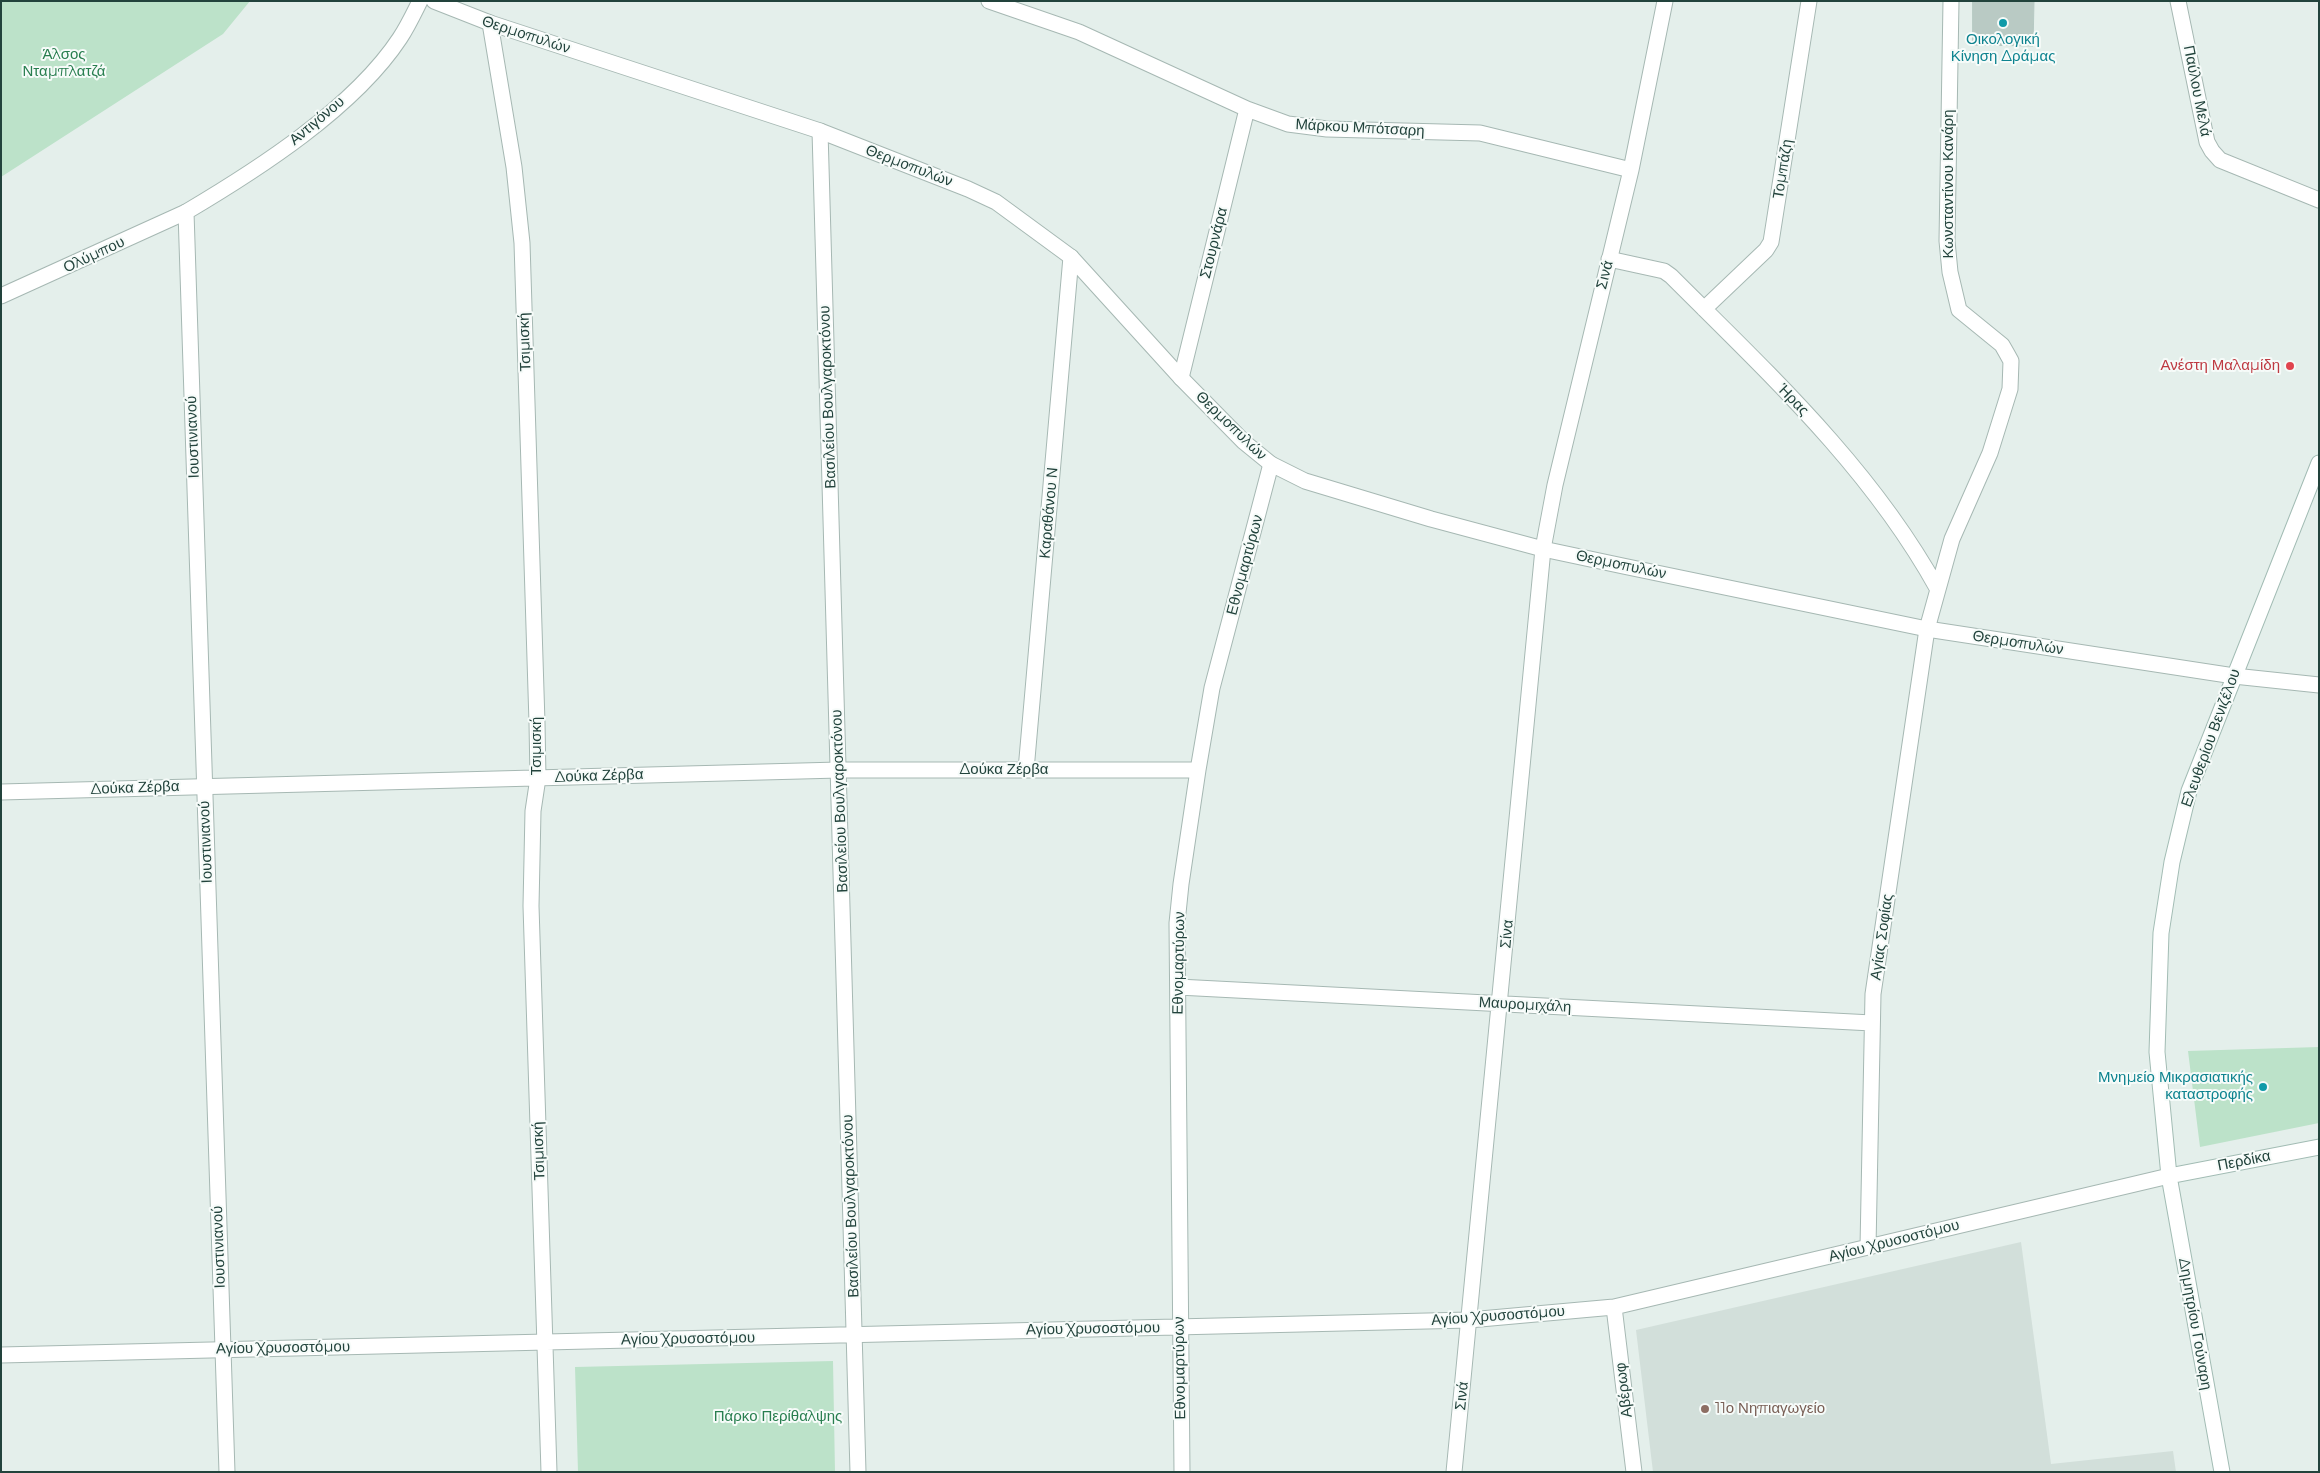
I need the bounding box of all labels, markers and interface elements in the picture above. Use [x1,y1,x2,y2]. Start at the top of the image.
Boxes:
street label: Θερμοπυλών [480,12,572,58]
marker: Οικολογική Κίνηση Δράμας [1997,17,2009,29]
place label: Οικολογική Κίνηση Δράμας [1951,31,2055,66]
street label: Παύλου Μελά [2179,44,2215,138]
park label: Άλσος Νταμπλατζά [22,46,106,81]
street label: Αντιγόνου [286,93,348,149]
street label: Κωνσταντίνου Κανάρη [1940,110,1958,258]
street label: Μάρκου Μπότσαρη [1295,116,1425,140]
street label: Τομπάζη [1769,138,1797,200]
street label: Θερμοπυλών [863,141,955,191]
street label: Στουρνάρα [1196,206,1232,280]
street label: Ολύμπου [60,233,128,277]
street label: Σινά [1593,259,1617,291]
street label: Βασιλείου Βουλγαροκτόνου [816,305,840,489]
street label: Τσιμισκή [515,312,535,372]
place label: Ανέστη Μαλαμίδη [2160,357,2280,375]
marker: Ανέστη Μαλαμίδη [2284,360,2296,372]
street label: Ήρας [1774,380,1812,420]
street label: Θερμοπυλών [1192,388,1270,464]
street label: Ιουστινιανού [183,395,203,479]
street label: Καραθάνου Ν [1036,467,1062,559]
street label: Εθνομαρτύρων [1223,513,1267,617]
street label: Θερμοπυλών [1574,547,1668,583]
street label: Θερμοπυλών [1971,627,2065,659]
street label: Ελευθερίου Βενιζέλου [2178,666,2244,810]
street label: Βασιλείου Βουλγαροκτόνου [828,709,852,893]
street label: Τσιμισκή [528,717,546,775]
street label: Δούκα Ζέρβα [960,761,1048,779]
street label: Δούκα Ζέρβα [554,765,644,787]
street label: Δούκα Ζέρβα [90,777,180,799]
street label: Ιουστινιανού [196,800,216,884]
street label: Αγίας Σοφίας [1867,893,1897,981]
street label: Εθνομαρτύρων [1169,911,1189,1015]
street label: Σίνα [1497,919,1517,949]
street label: Μαυρομιχάλη [1478,994,1572,1016]
place label: Μνημείο Μικρασιατικής καταστροφής [2098,1069,2253,1104]
marker: Μνημείο Μικρασιατικής καταστροφής [2257,1081,2269,1093]
street label: Βασιλείου Βουλγαροκτόνου [839,1114,863,1298]
street label: Τσιμισκή [529,1121,549,1181]
street label: Περδίκα [2216,1147,2272,1175]
street label: Ιουστινιανού [209,1205,229,1289]
street label: Αγίου Χρυσοστόμου [1827,1216,1961,1266]
street label: Δημητρίου Γούναρη [2175,1257,2215,1391]
street label: Αγίου Χρυσοστόμου [1431,1302,1565,1330]
street label: Εθνομαρτύρων [1170,1316,1190,1420]
street label: Αγίου Χρυσοστόμου [1026,1319,1160,1339]
street label: Αγίου Χρυσοστόμου [621,1329,755,1349]
street label: Αγίου Χρυσοστόμου [216,1338,350,1358]
street label: Αβέρωφ [1612,1361,1636,1419]
street label: Σινά [1452,1381,1472,1411]
place label: 11ο Νηπιαγωγείο [1715,1400,1825,1418]
marker: 11ο Νηπιαγωγείο [1699,1403,1711,1415]
park label: Πάρκο Περίθαλψης [714,1408,842,1426]

